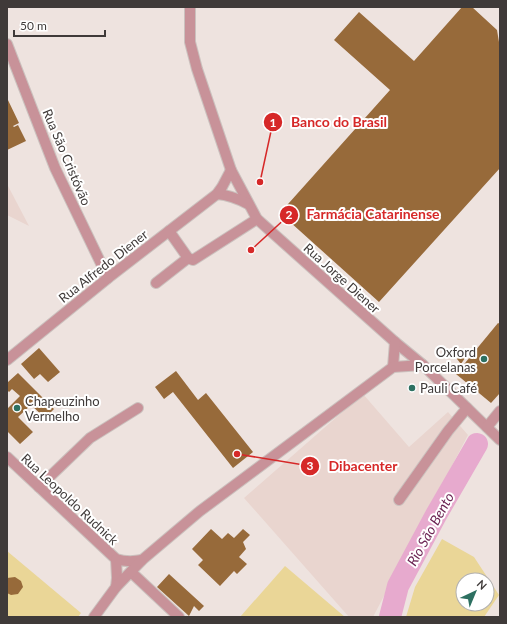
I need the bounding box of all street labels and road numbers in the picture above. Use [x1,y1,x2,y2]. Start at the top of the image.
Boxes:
street label: Rua São Cristóvão [39,106,95,208]
street label: Rua Alfredo Diener [55,226,151,306]
street label: Rua Jorge Diener [301,240,384,317]
street label: Rua Leopoldo Rudnick [18,450,122,548]

